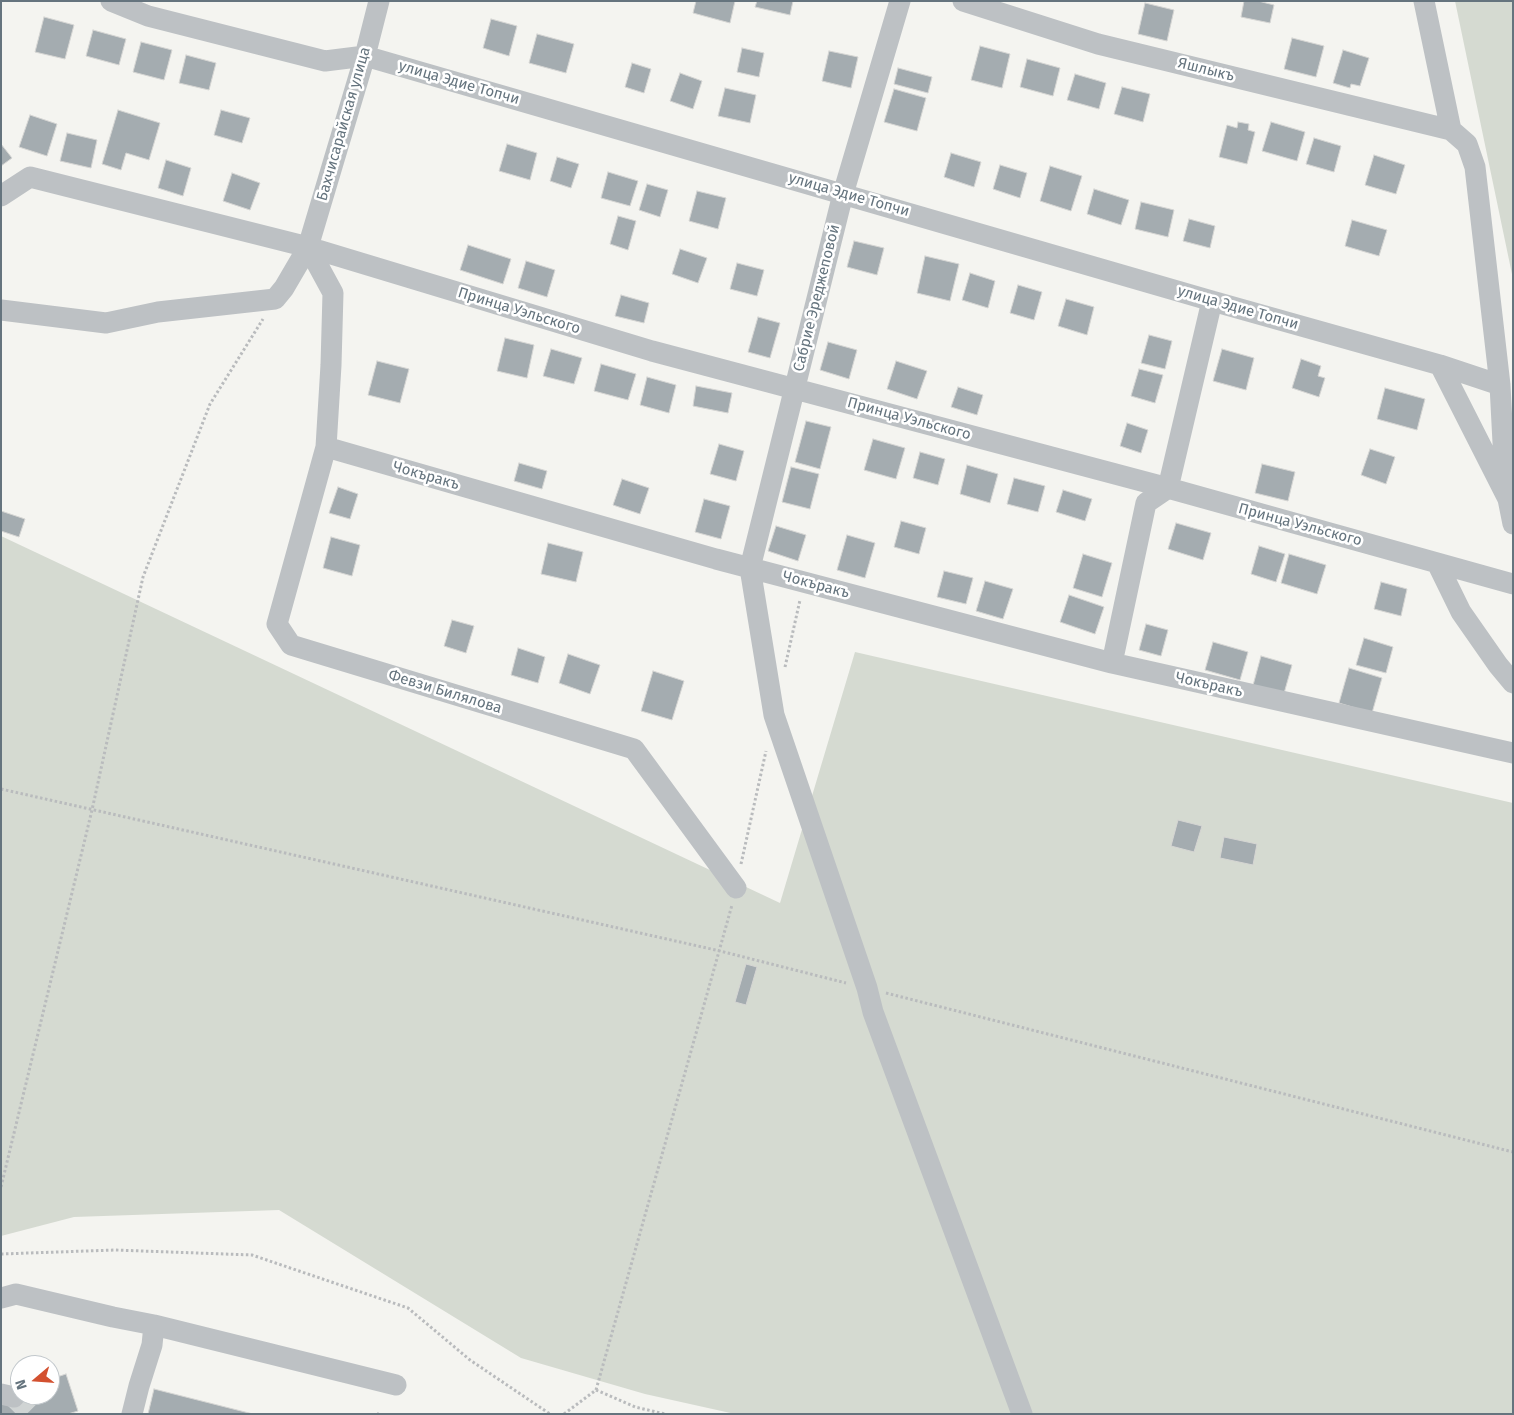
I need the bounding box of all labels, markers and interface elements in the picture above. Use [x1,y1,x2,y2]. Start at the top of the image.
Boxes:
street label: Бахчисарайская улица [313,45,375,203]
street label: Яшлыкъ [1176,54,1236,86]
street label: улица Эдие Топчи [396,57,522,109]
street label: улица Эдие Топчи [786,169,912,221]
street label: Сабрие Эреджеповой [790,223,844,373]
street label: улица Эдие Топчи [1175,282,1301,334]
street label: Принца Уэльского [456,284,582,338]
street label: Принца Уэльского [845,394,973,444]
street label: Чокъракъ [391,458,461,494]
street label: Принца Уэльского [1236,500,1364,550]
street label: Чокъракъ [781,567,851,603]
street label: Февзи Билялова [386,666,504,718]
street label: Чокъракъ [1174,669,1244,701]
north arrow [10,1355,60,1405]
text: N [12,1377,31,1392]

